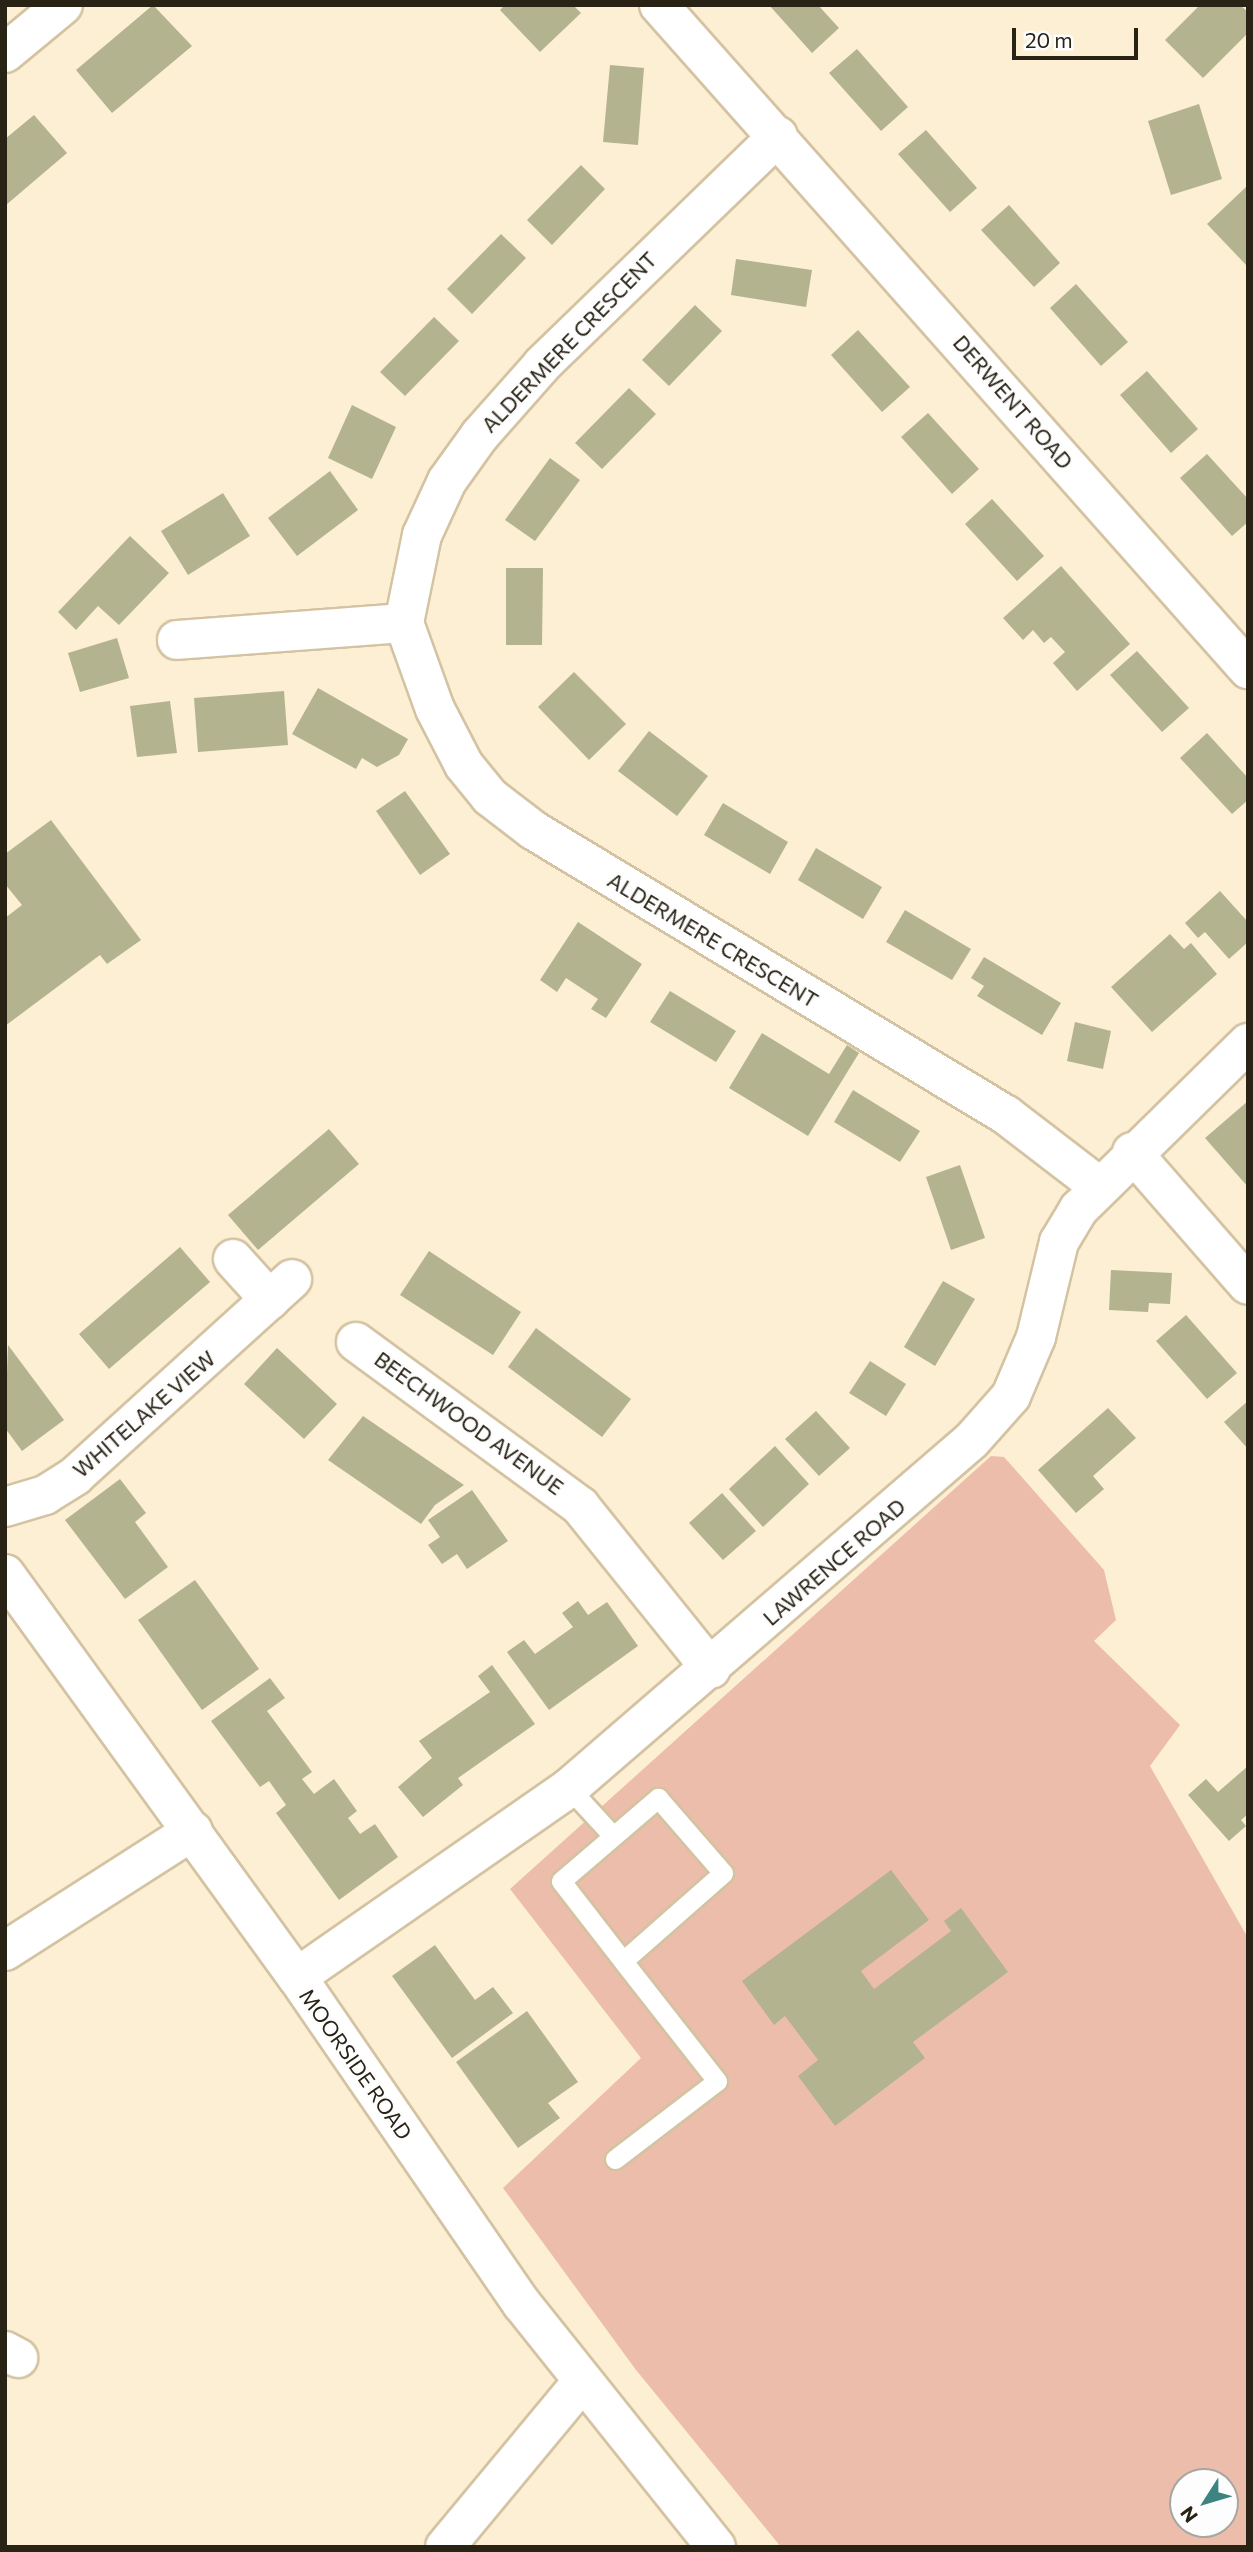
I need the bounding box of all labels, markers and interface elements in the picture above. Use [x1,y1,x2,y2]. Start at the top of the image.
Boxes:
scale bar [1015,14,1141,58]
text: 20 m [1025,27,1073,52]
street label: ALDERMERE CRESCENT [476,247,662,437]
street label: DERWENT ROAD [948,330,1078,474]
street label: ALDERMERE CRESCENT [603,867,823,1013]
street label: WHITELAKE VIEW [68,1345,220,1483]
street label: BEECHWOOD AVENUE [370,1346,568,1500]
street label: LAWRENCE ROAD [758,1493,910,1631]
street label: MOORSIDE ROAD [294,1984,418,2144]
north arrow [1169,2468,1239,2538]
text: N [1175,2502,1202,2527]

